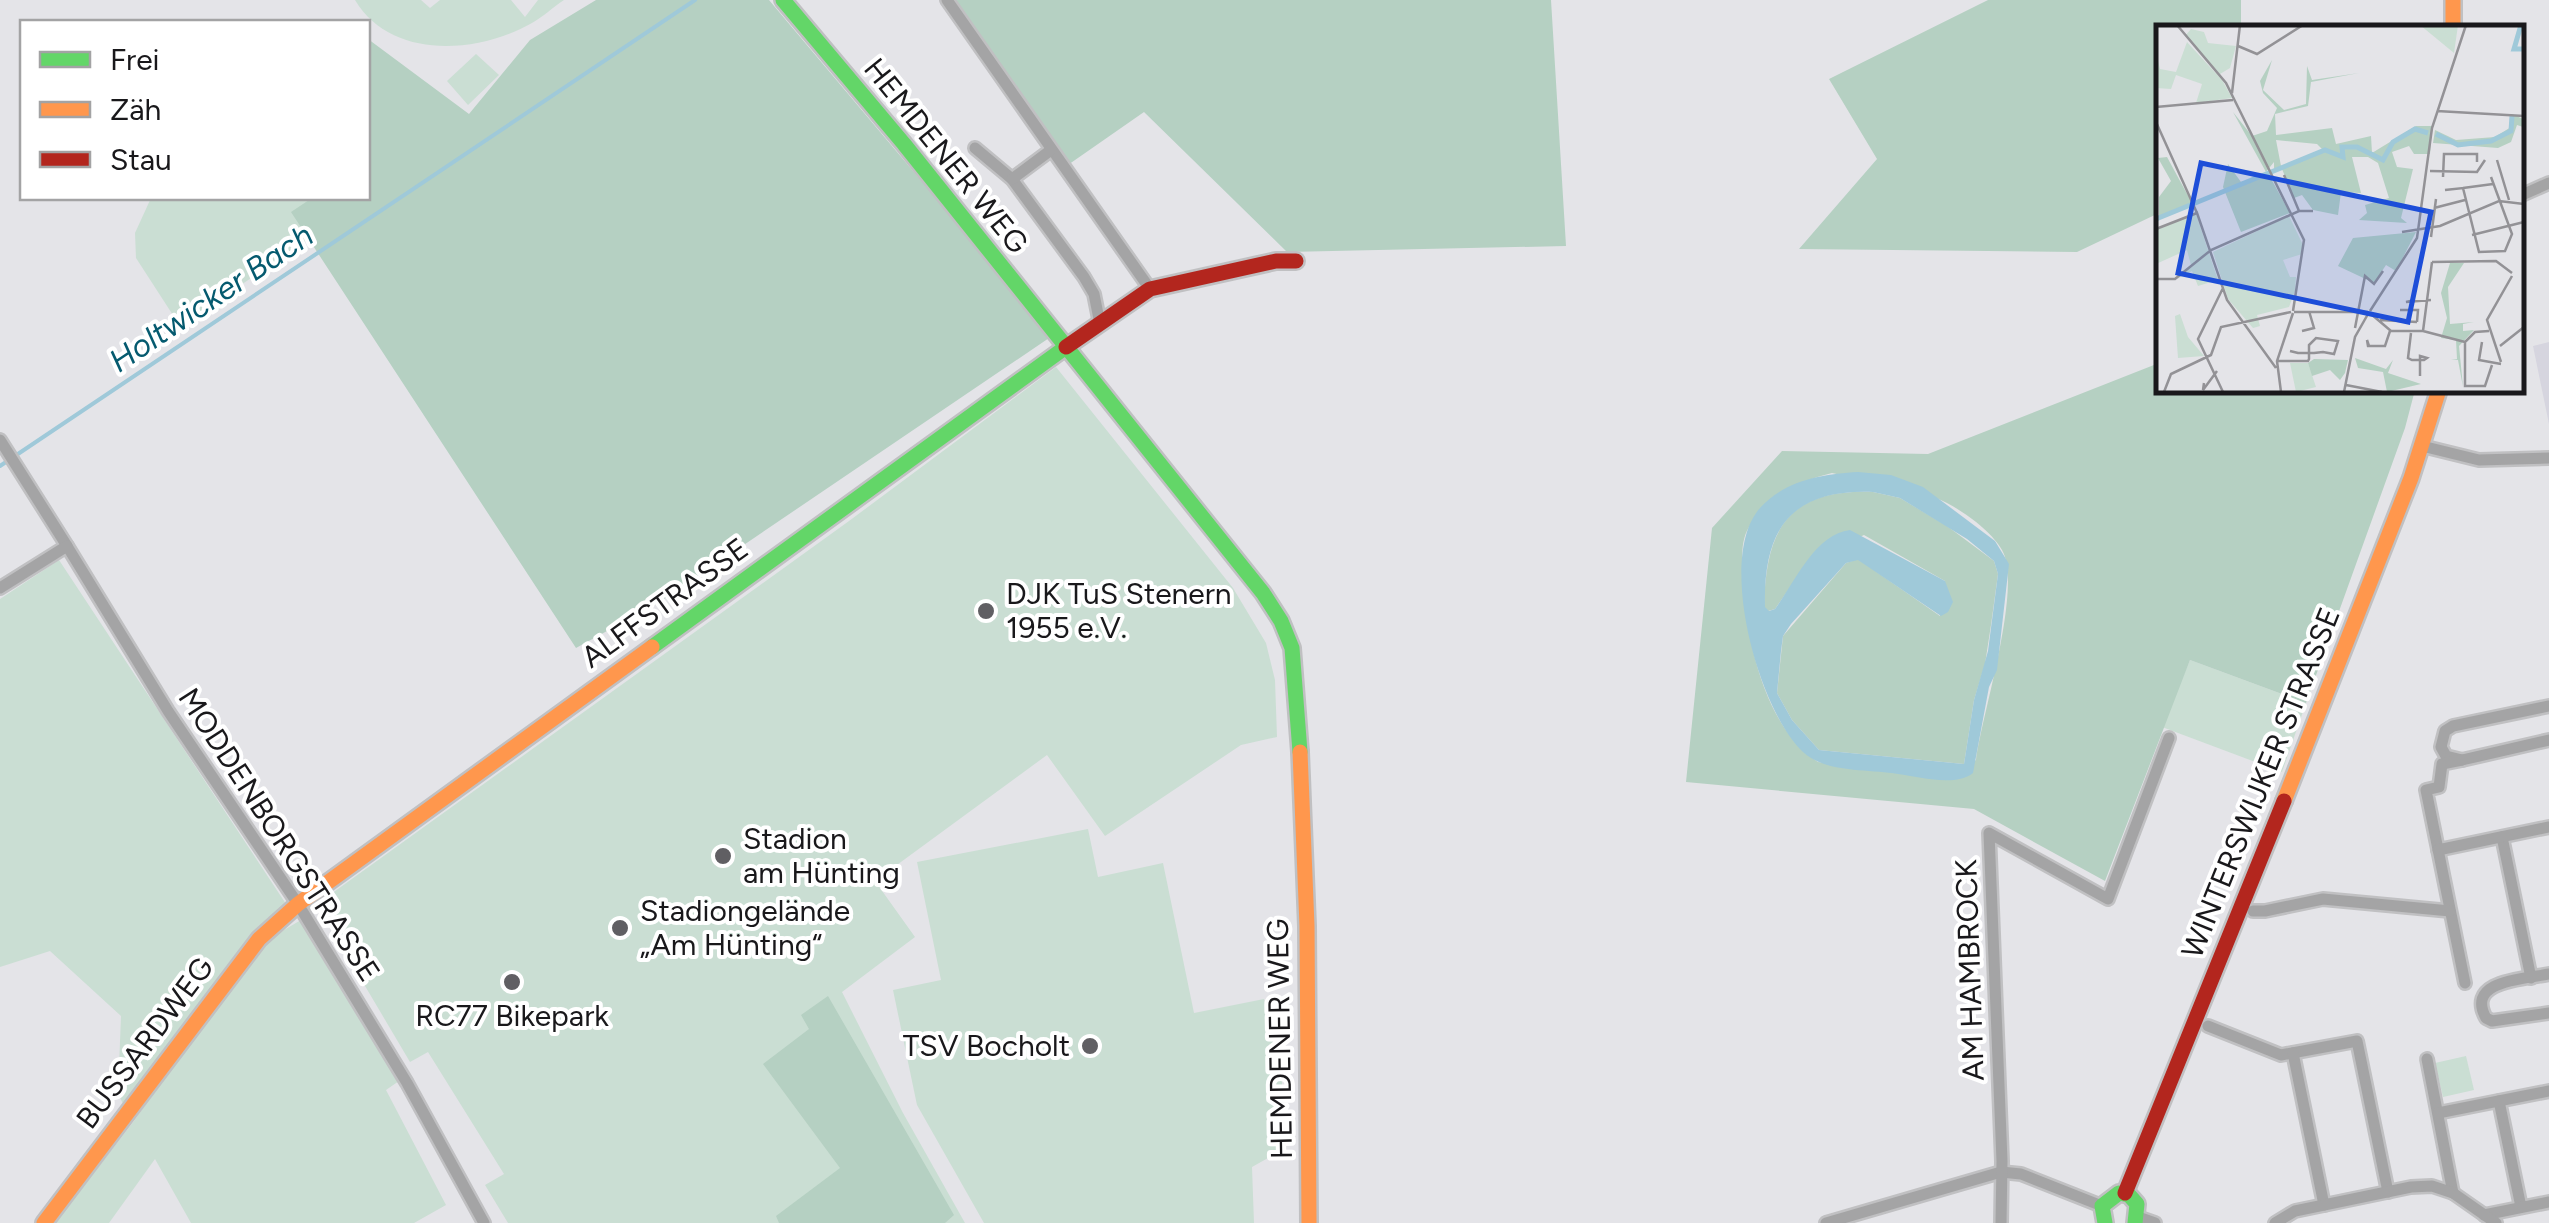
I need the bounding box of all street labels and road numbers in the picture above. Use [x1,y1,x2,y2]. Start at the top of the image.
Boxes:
street label: HEMDENER WEG [856,51,1036,261]
street label: ALFFSTRASSE [574,530,755,676]
street label: WINTERSWIJKER STRASSE [2173,602,2348,964]
street label: MODDENBORGSTRASSE [171,681,388,989]
street label: AM HAMBROCK [1947,858,1992,1081]
street label: HEMDENER WEG [1259,918,1300,1160]
street label: BUSSARDWEG [68,950,221,1136]

